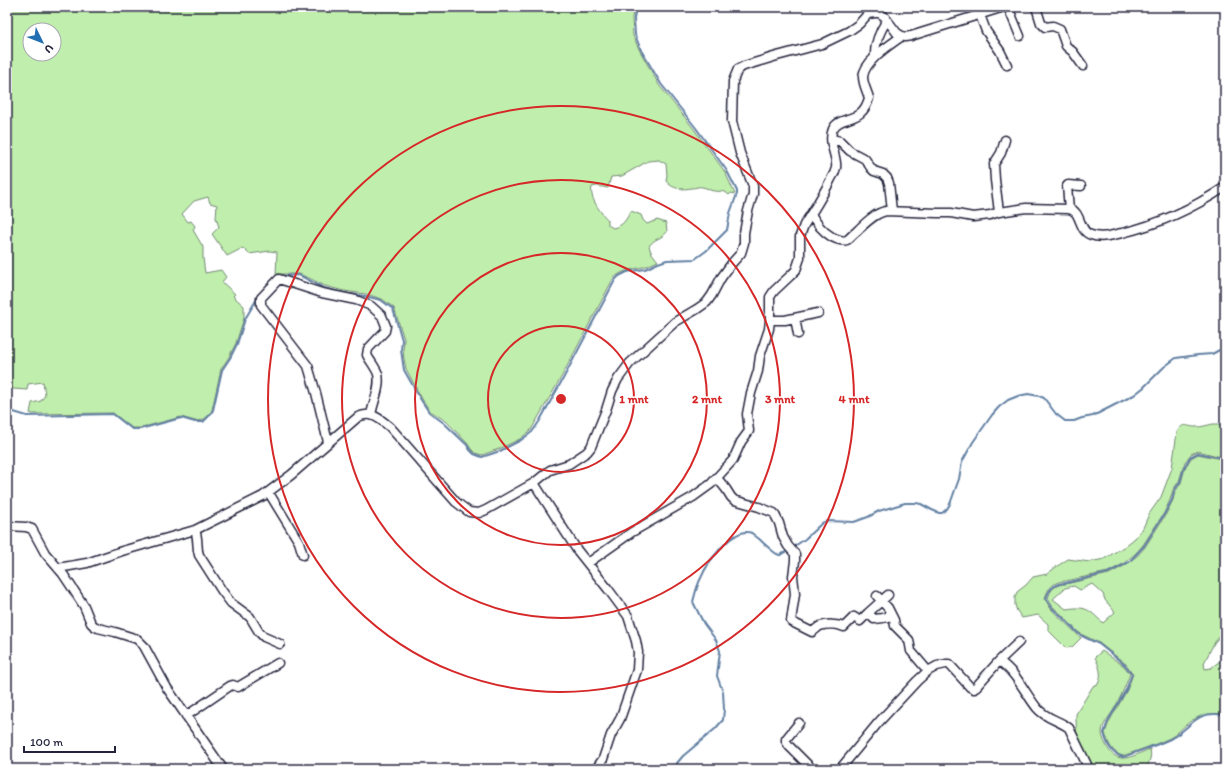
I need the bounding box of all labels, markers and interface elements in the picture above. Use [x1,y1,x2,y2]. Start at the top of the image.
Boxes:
north arrow [22,22,62,62]
text: U [42,41,56,56]
centre of rings [554,392,568,406]
text: 1 mnt [619,392,649,406]
text: 2 mnt [692,392,722,406]
text: 3 mnt [765,392,796,406]
text: 4 mnt [839,392,870,406]
scale bar [24,728,115,754]
text: 100 m [30,735,63,749]

